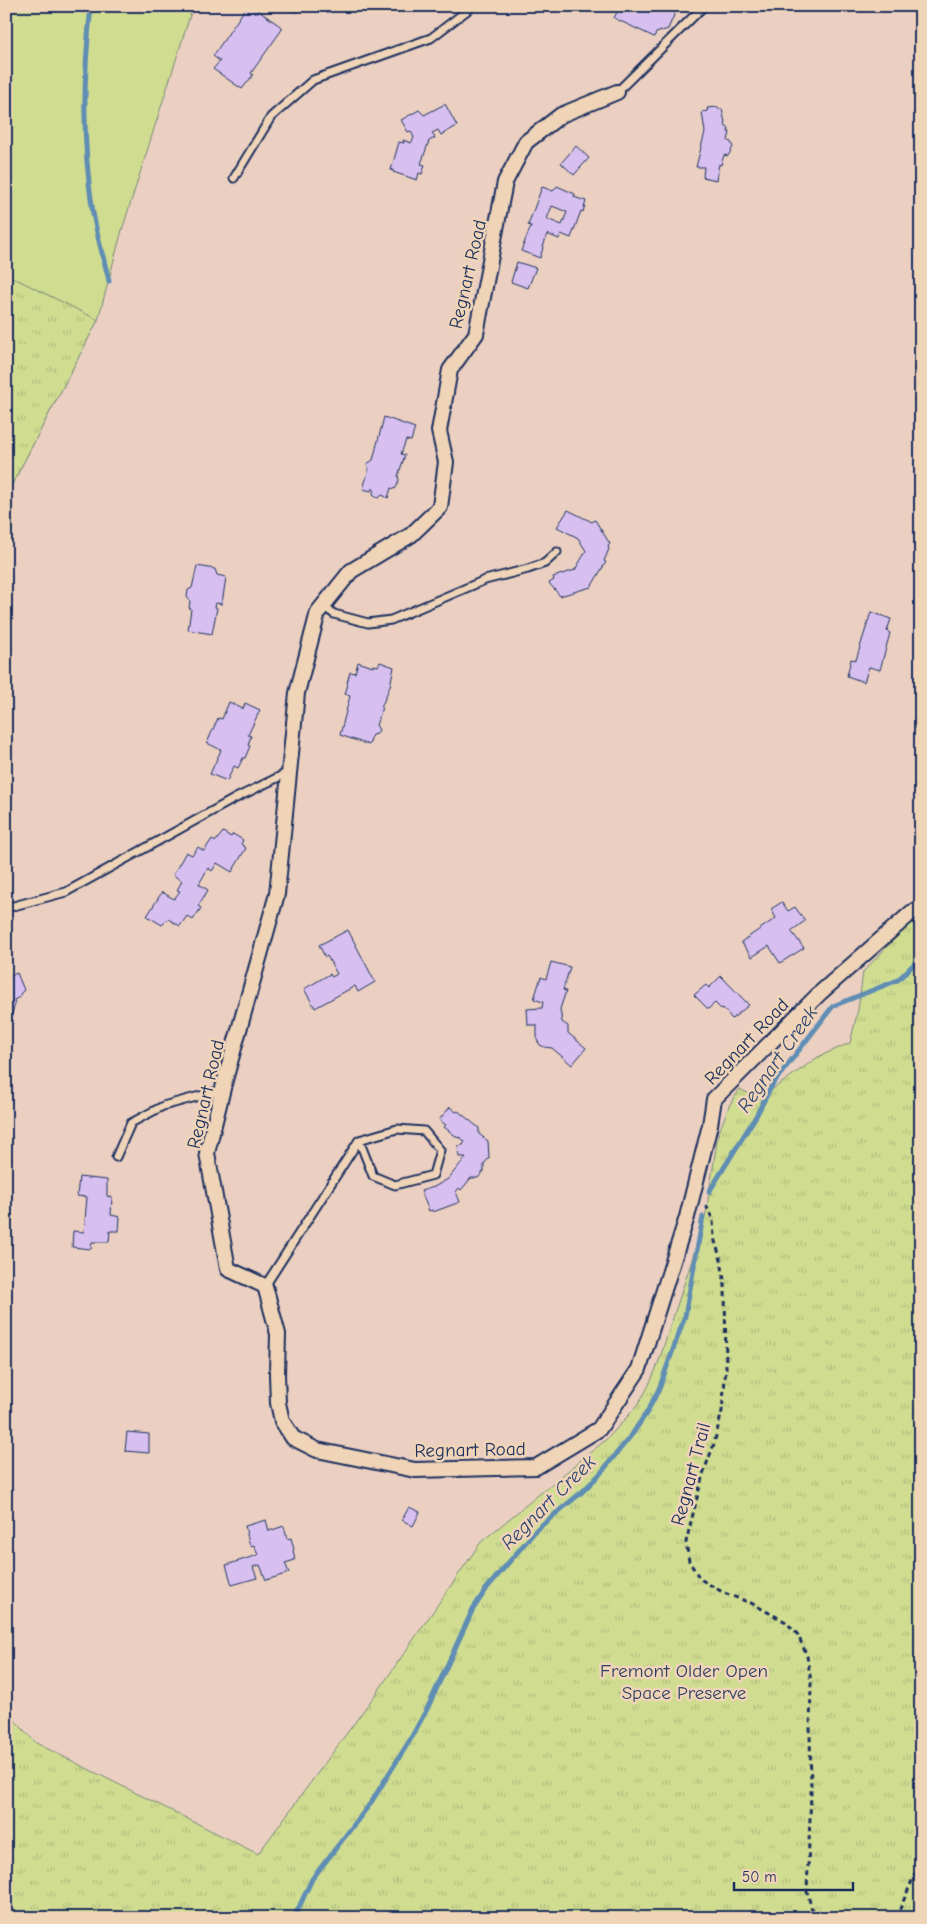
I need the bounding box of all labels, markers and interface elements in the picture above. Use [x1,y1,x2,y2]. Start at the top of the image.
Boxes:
street label: Regnart Road [445,218,491,331]
street label: Regnart Road [700,994,793,1089]
water label: Regnart Creek [732,1002,823,1117]
street label: Regnart Road [183,1038,229,1151]
street label: Regnart Trail [667,1420,715,1528]
street label: Regnart Road [414,1438,526,1462]
water label: Regnart Creek [496,1450,601,1554]
park label: Fremont Older Open Space Preserve [600,1660,768,1704]
scale bar [734,1859,853,1891]
text: 50 m [742,1868,777,1886]

